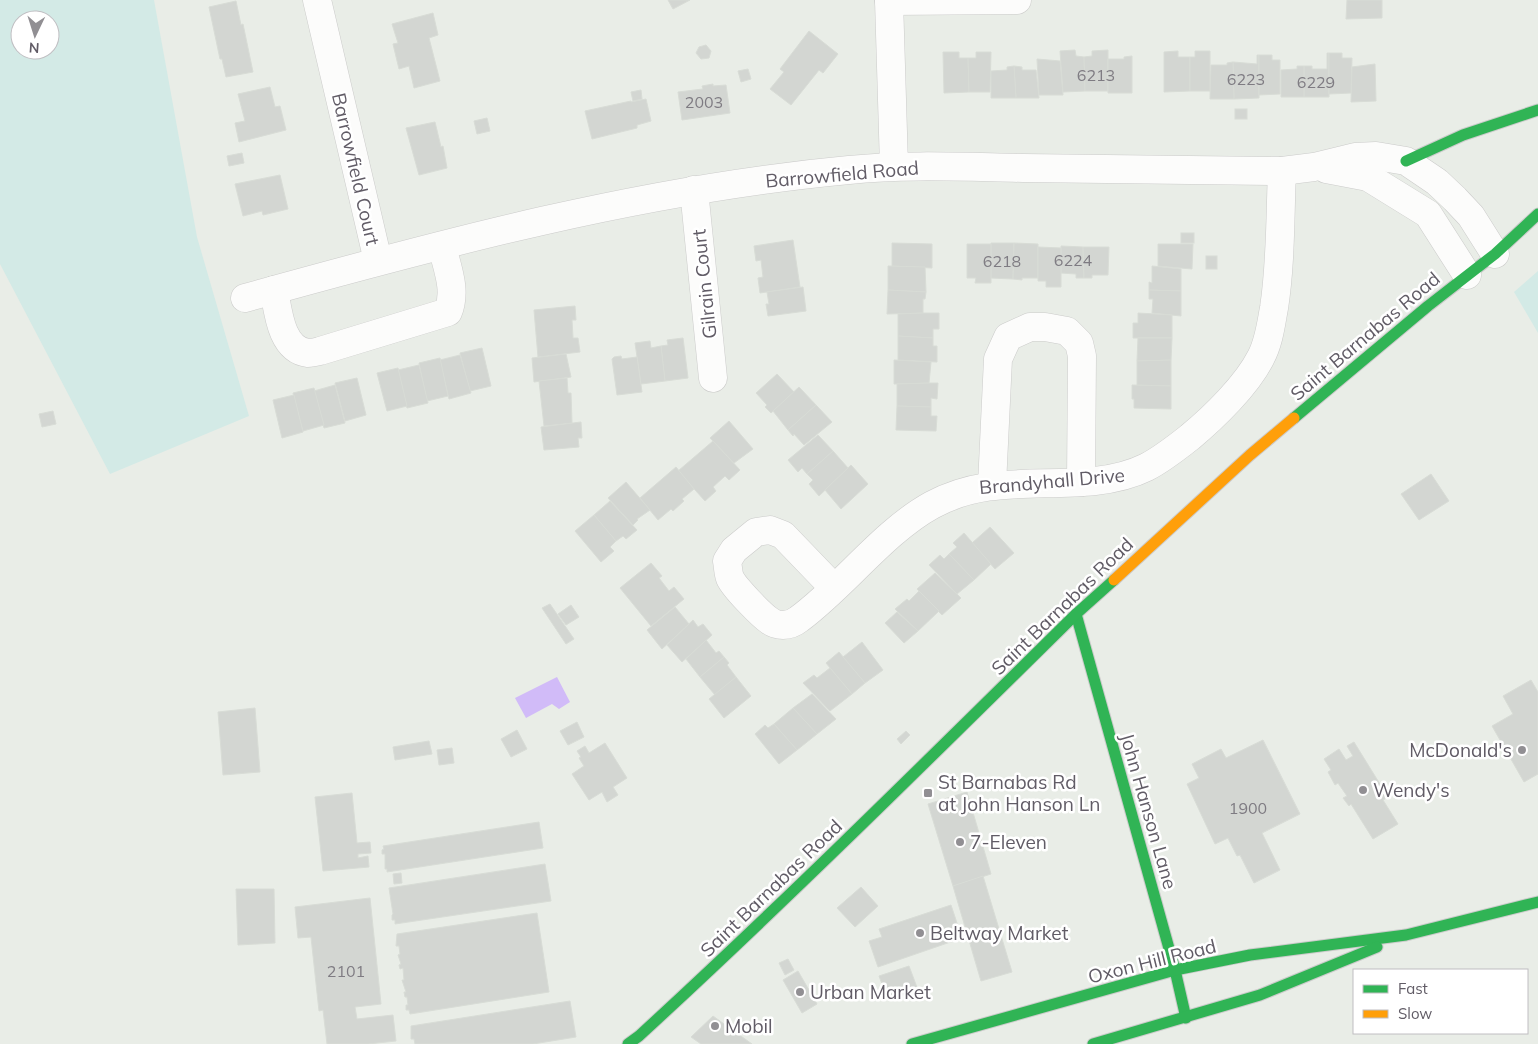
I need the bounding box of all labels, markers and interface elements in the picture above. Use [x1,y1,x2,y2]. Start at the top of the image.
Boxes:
north arrow [10,10,60,60]
text: N [28,39,40,57]
house number: 6213 [1077,65,1115,85]
house number: 6223 [1227,69,1265,89]
house number: 6229 [1297,72,1335,92]
street label: Barrowfield Court [327,90,385,248]
house number: 2003 [685,92,723,112]
street label: Barrowfield Road [764,155,920,193]
street label: Gilrain Court [686,228,722,340]
house number: 6224 [1054,250,1093,270]
house number: 6218 [983,251,1021,271]
street label: Saint Barnabas Road [1285,266,1445,406]
street label: Brandyhall Drive [978,463,1126,499]
street label: Saint Barnabas Road [986,532,1138,680]
street label: John Hanson Lane [1115,730,1183,892]
place label: McDonald's [1409,738,1512,762]
marker: McDonald's [1516,744,1528,756]
place label: St Barnabas Rd at John Hanson Ln [938,770,1100,816]
place label: Wendy's [1373,778,1450,802]
marker: Wendy's [1357,784,1369,796]
marker: St Barnabas Rd at John Hanson Ln [922,787,934,799]
house number: 1900 [1229,798,1267,818]
street label: Saint Barnabas Road [695,814,847,962]
place label: 7-Eleven [970,830,1047,854]
marker: 7-Eleven [954,836,966,848]
place label: Beltway Market [930,921,1069,945]
marker: Beltway Market [914,927,926,939]
street label: Oxon Hill Road [1085,933,1219,989]
house number: 2101 [327,961,365,981]
legend [1353,969,1528,1034]
text: Fast [1398,979,1428,998]
place label: Urban Market [810,980,931,1004]
marker: Urban Market [794,986,806,998]
text: Slow [1398,1004,1432,1023]
place label: Mobil [725,1014,773,1038]
marker: Mobil [709,1020,721,1032]

